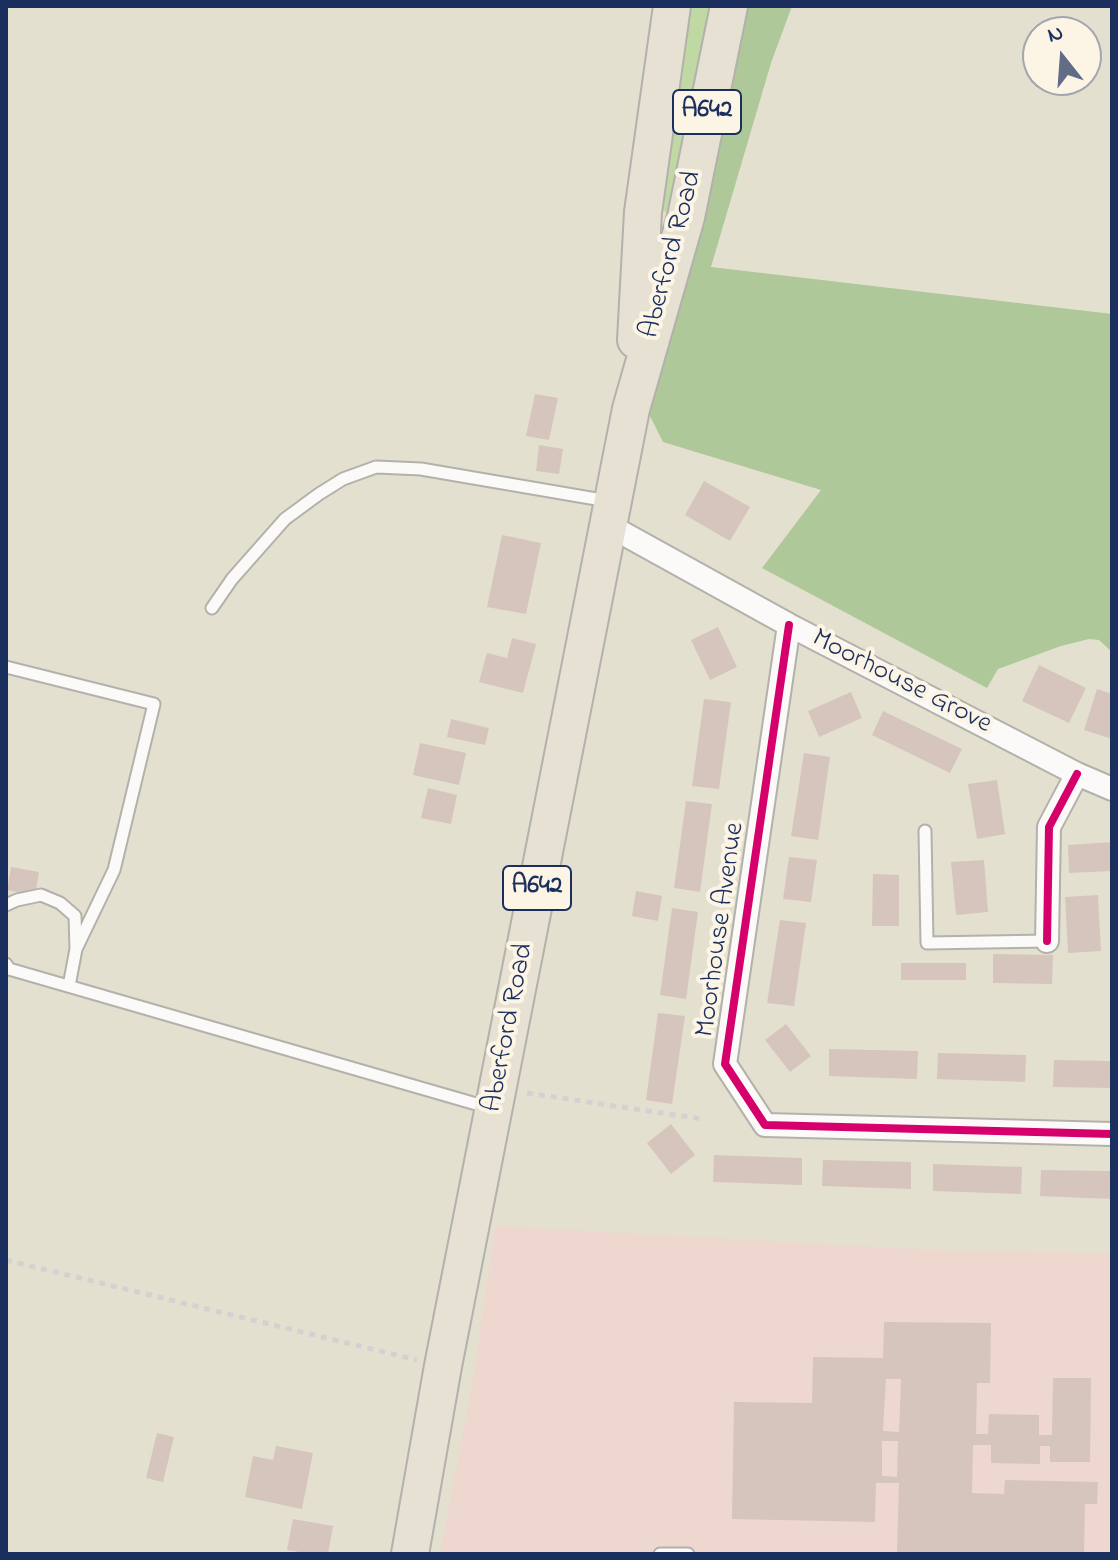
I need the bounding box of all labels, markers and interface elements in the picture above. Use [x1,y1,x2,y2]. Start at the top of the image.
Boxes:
north arrow [1022,16,1102,96]
text: N [1044,17,1067,52]
road number: A642 [673,90,741,134]
street label: Aberford Road [635,168,711,342]
street label: Moorhouse Grove [805,623,997,743]
street label: Moorhouse Avenue [690,821,754,1039]
road number: A642 [503,866,571,910]
street label: Aberford Road [477,941,543,1115]

